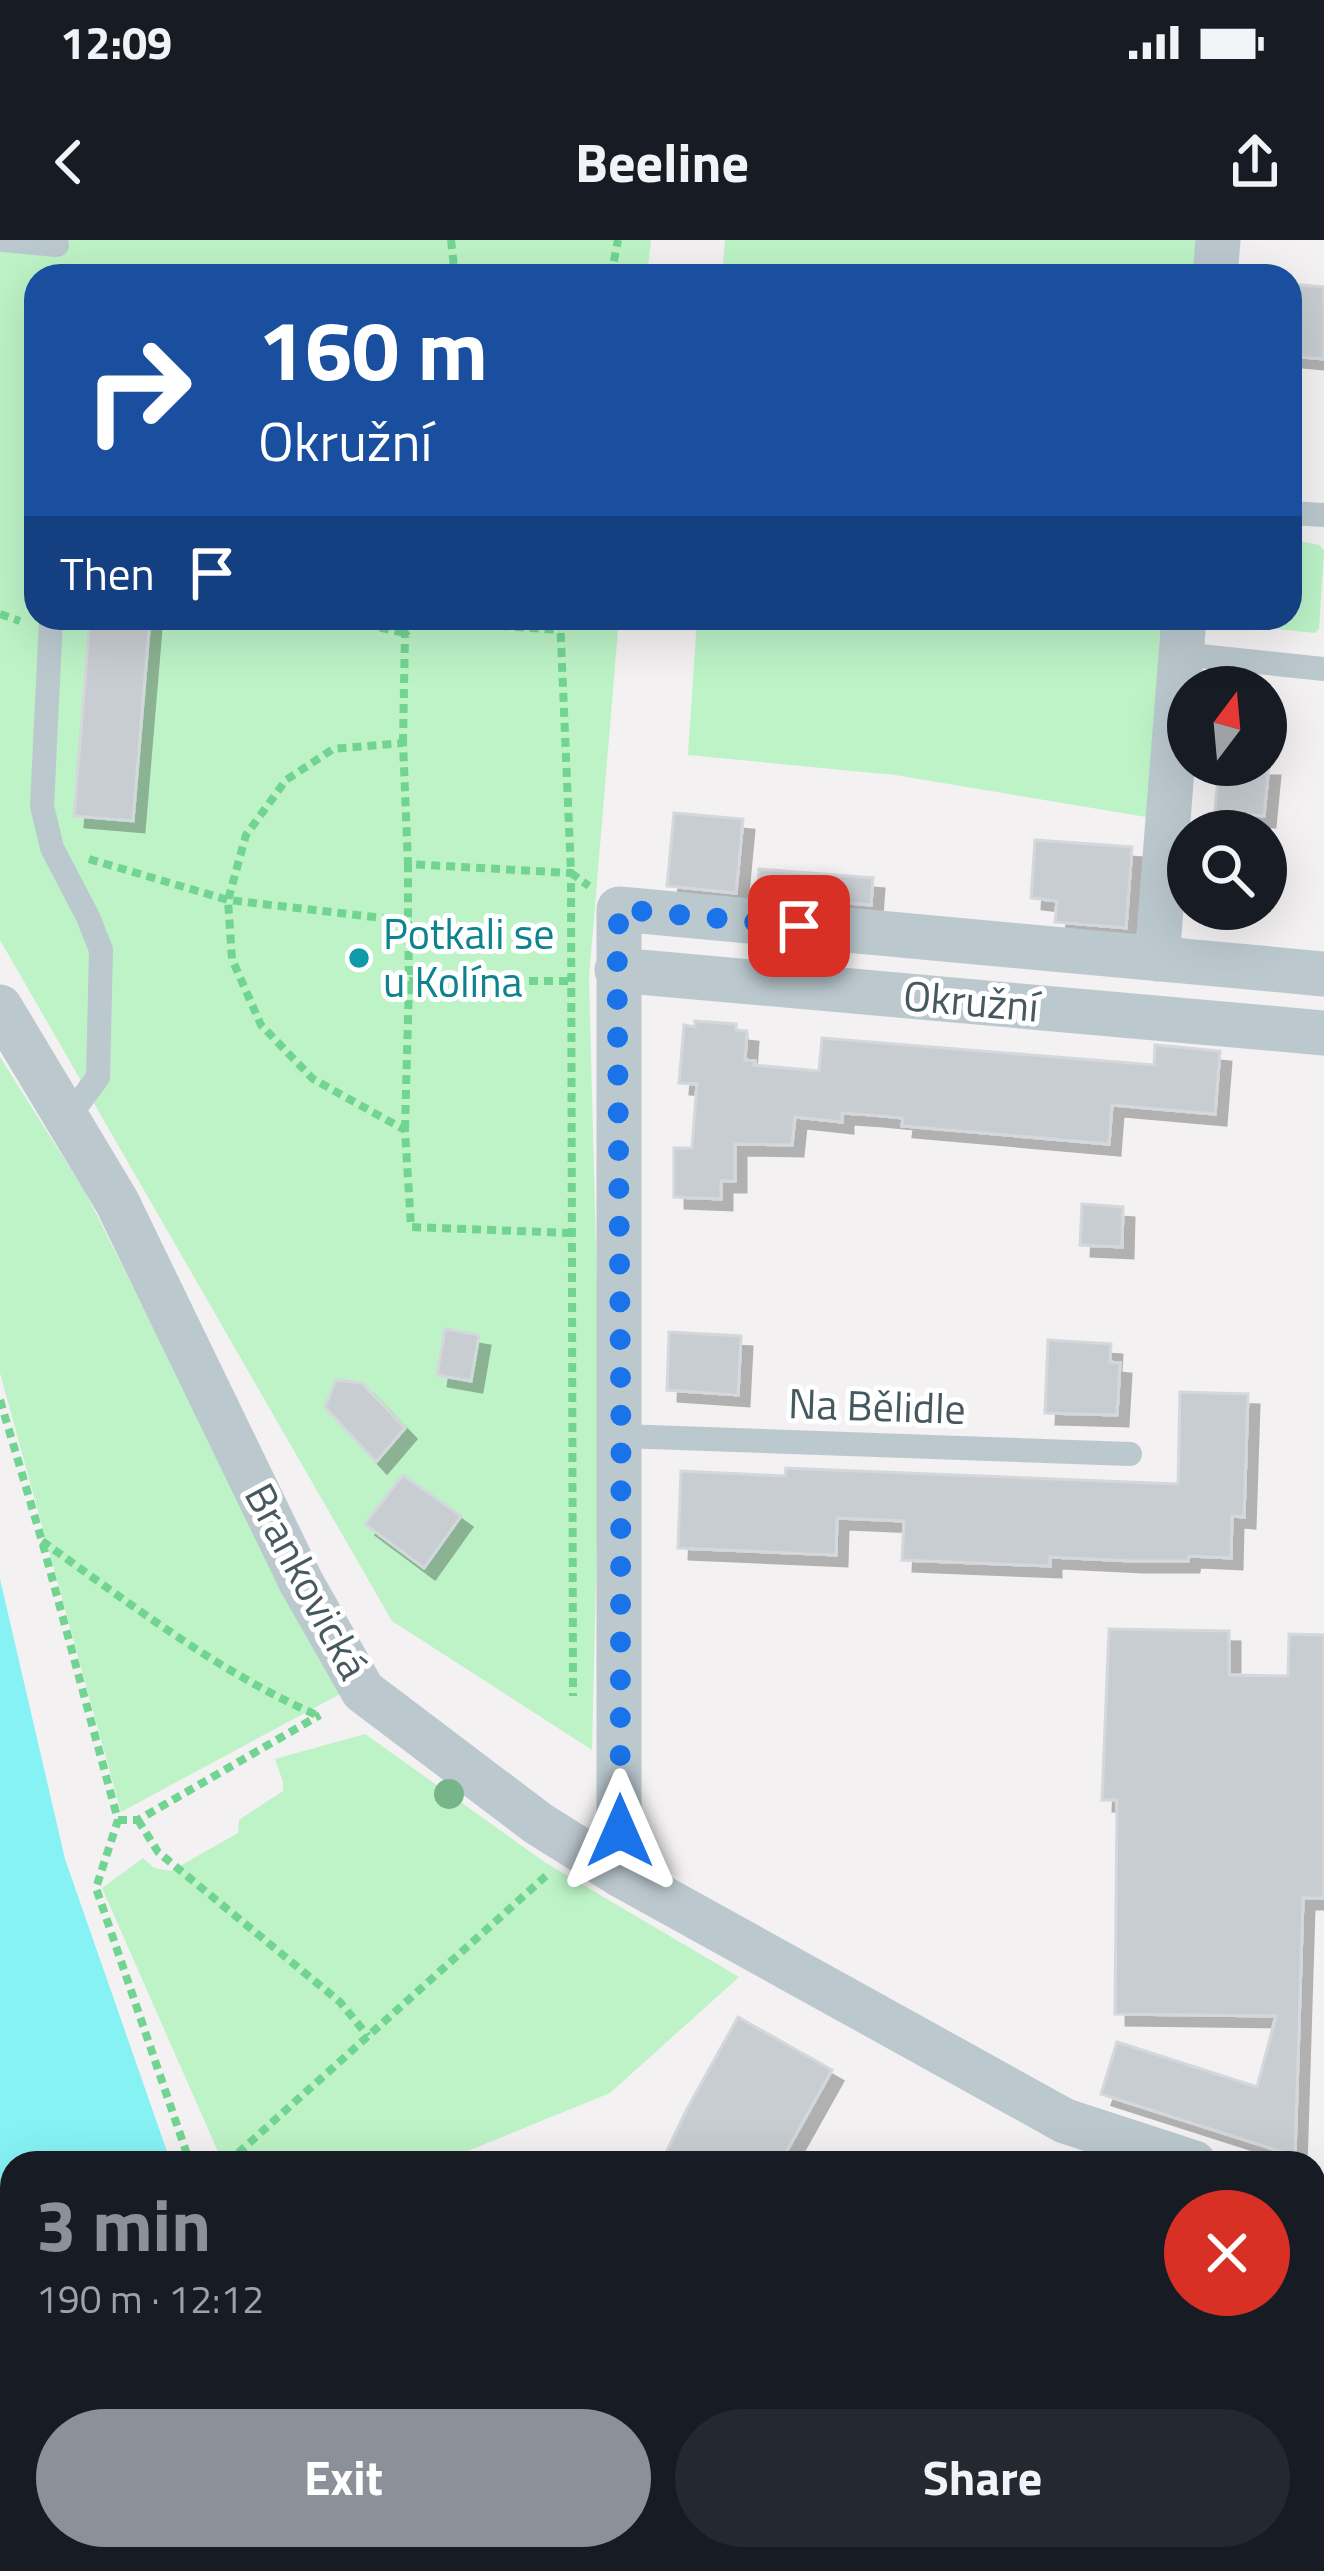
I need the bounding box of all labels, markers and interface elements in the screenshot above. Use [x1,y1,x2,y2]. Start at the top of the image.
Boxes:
text: 12:09 [60,8,172,76]
text: Beeline [575,121,749,203]
icon: back [36,129,102,195]
icon: share [1222,129,1288,195]
text: 160 m [258,285,488,413]
icon: right [60,312,216,468]
text: Okružní [258,400,432,482]
text: Then [60,539,155,607]
icon: arrive [179,540,245,606]
north arrow [1167,666,1287,786]
map controls [1167,666,1287,930]
button: search [1167,810,1287,930]
pin [748,875,850,977]
icon: arrive [766,893,832,959]
place label: Potkali se u Kolína [383,901,554,1013]
marker: Potkali se u Kolína [346,945,372,971]
street label: Okružní [901,962,1044,1038]
street label: Na Bělidle [787,1370,967,1440]
street label: Brankovická [229,1471,386,1690]
position arrow [557,1768,683,1894]
text: 3 min [36,2169,211,2279]
button: close [1164,2190,1290,2316]
text: 190 m · 12:12 [36,2269,264,2328]
button: Exit [36,2409,651,2547]
button: Share [675,2409,1290,2547]

